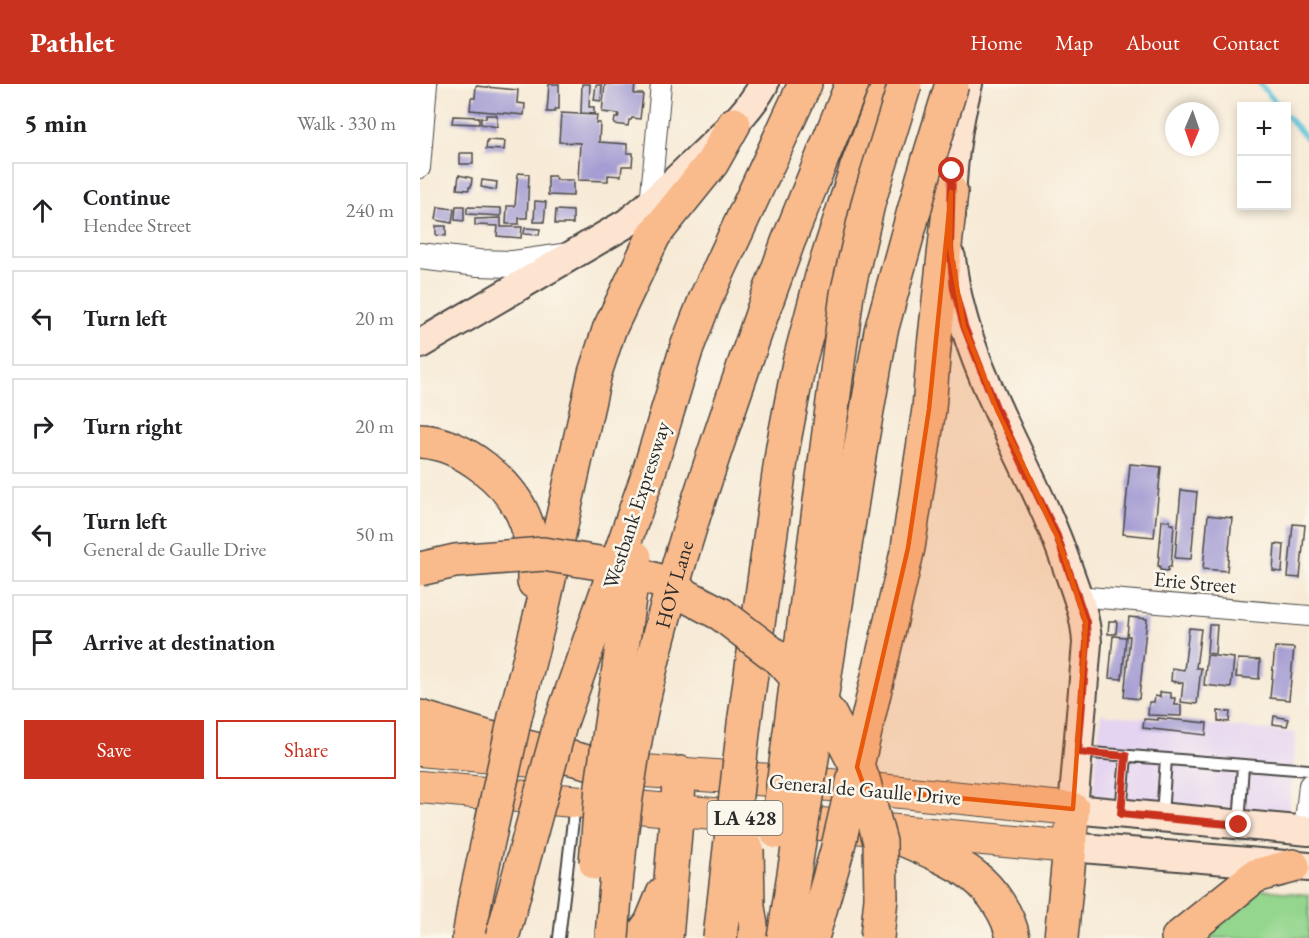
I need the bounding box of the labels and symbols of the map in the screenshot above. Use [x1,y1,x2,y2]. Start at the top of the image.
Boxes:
north arrow [1165,102,1219,156]
route start [938,157,964,183]
street label: Westbank Expressway [596,417,676,592]
street label: HOV Lane [648,537,699,631]
street label: Erie Street [1153,565,1238,599]
street label: General de Gaulle Drive [768,767,962,811]
road number: LA 428 [708,801,782,835]
route end [1225,811,1251,837]

